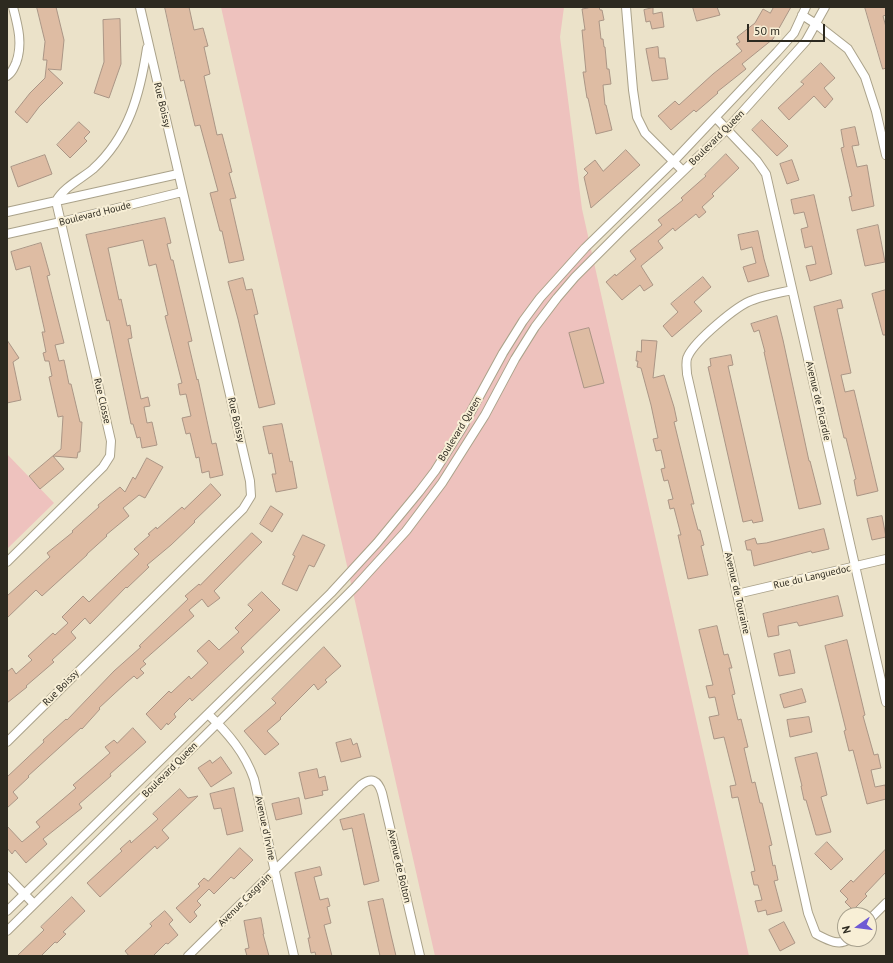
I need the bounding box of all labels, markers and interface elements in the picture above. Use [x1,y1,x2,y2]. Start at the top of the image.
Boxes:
scale bar [749,16,827,42]
text: 50 m [754,23,780,38]
street label: Rue Boissy [151,81,173,129]
street label: Boulevard Queen [687,108,747,168]
street label: Boulevard Houde [58,199,132,229]
street label: Avenue de Picardie [803,360,833,442]
street label: Rue Closse [91,377,113,425]
street label: Boulevard Queen [436,394,484,464]
street label: Rue Boissy [225,396,247,444]
street label: Avenue de Touraine [722,551,752,635]
street label: Rue du Languedoc [772,562,852,592]
street label: Rue Boissy [41,668,81,708]
street label: Boulevard Queen [140,740,200,800]
street label: Avenue d'Irvine [252,795,278,861]
street label: Avenue de Bolton [385,828,413,904]
street label: Avenue Casgrain [216,871,274,929]
north arrow [837,907,877,947]
text: N [839,924,854,935]

